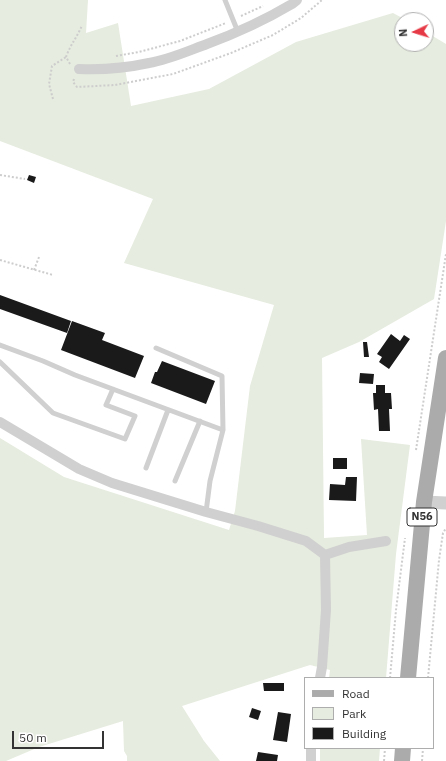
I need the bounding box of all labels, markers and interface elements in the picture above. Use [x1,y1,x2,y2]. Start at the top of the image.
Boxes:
north arrow [394,12,434,52]
text: N [396,28,410,37]
road number: N56 [407,508,437,526]
legend [304,677,434,749]
text: Road [342,686,370,701]
text: Park [342,706,366,721]
scale bar [14,723,106,749]
text: Building [342,726,386,741]
text: 50 m [19,730,47,745]

